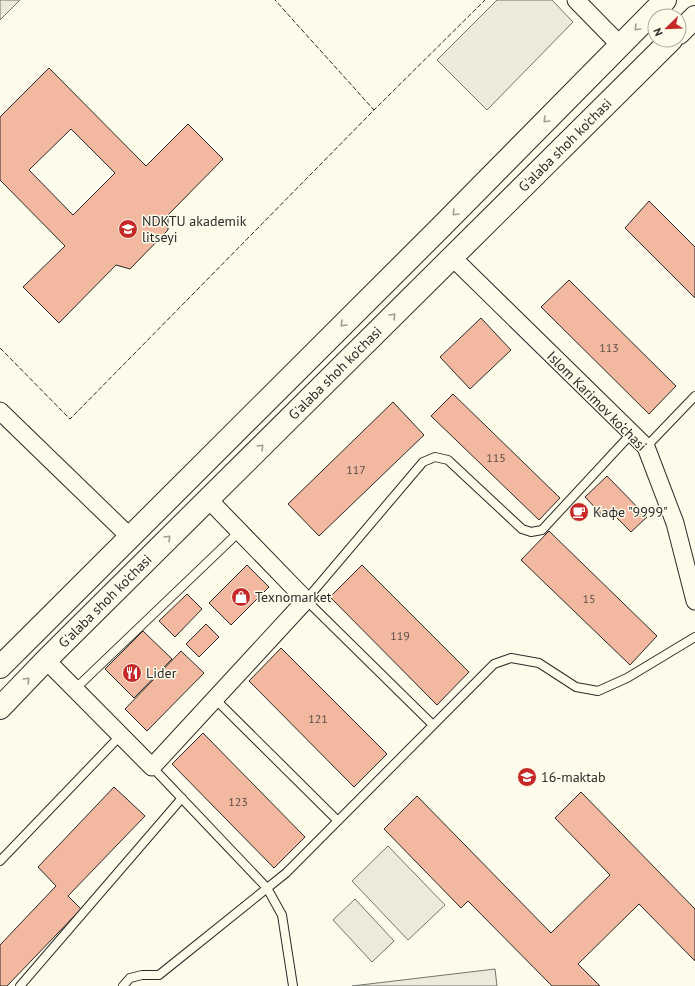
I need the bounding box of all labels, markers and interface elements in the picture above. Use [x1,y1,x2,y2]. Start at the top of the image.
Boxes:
north arrow [647,8,687,48]
one-way arrow [634,23,642,31]
text: N [650,26,666,38]
street label: G'alaba shoh ko'chasi [514,94,616,196]
one-way arrow [543,115,551,123]
one-way arrow [452,208,460,216]
place label: NDKTU akademik litseyi [142,212,247,246]
school or university icon: NDKTU akademik litseyi [117,218,139,240]
one-way arrow [388,313,396,321]
one-way arrow [340,319,348,327]
street label: G'alaba shoh ko'chasi [284,322,386,424]
house number: 113 [599,340,619,355]
street label: Islom Karimov ko‘chasi [543,347,651,455]
one-way arrow [256,444,264,452]
house number: 115 [486,450,506,465]
house number: 117 [346,462,366,477]
cafe icon: Кафе "9999" [568,501,590,523]
place label: Кафе "9999" [593,503,668,521]
one-way arrow [163,535,171,543]
street label: G'alaba shoh ko'chasi [54,550,156,652]
shop icon: Texnomarket [230,586,252,608]
place label: Texnomarket [255,588,332,606]
house number: 15 [582,591,596,606]
house number: 119 [390,628,410,643]
restaurant icon: Lider [121,662,143,684]
place label: Lider [146,664,177,682]
one-way arrow [22,677,30,685]
house number: 121 [308,711,328,726]
school or university icon: 16-maktab [516,766,538,788]
place label: 16-maktab [541,768,606,786]
house number: 123 [228,794,248,809]

